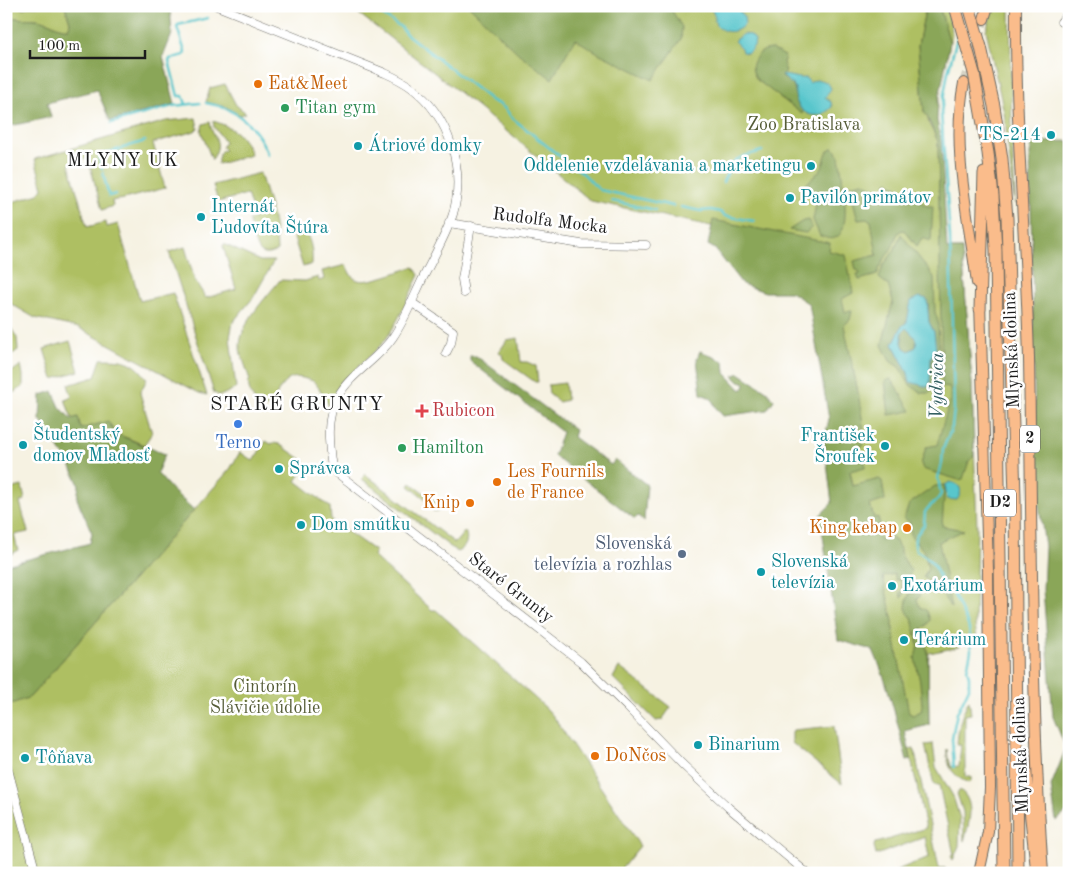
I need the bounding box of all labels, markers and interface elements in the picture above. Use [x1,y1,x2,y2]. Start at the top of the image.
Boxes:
scale bar [30,28,145,60]
text: 100 m [38,39,80,54]
place label: Eat&Meet [268,75,348,93]
marker: Eat&Meet [252,78,264,90]
place label: Titan gym [295,99,376,117]
marker: Titan gym [279,102,291,114]
park label: Zoo Bratislava [747,116,861,134]
place label: TS-214 [979,126,1041,144]
marker: TS-214 [1045,129,1057,141]
place label: Átriové domky [368,133,482,155]
marker: Átriové domky [352,140,364,152]
district label: MLYNY UK [67,152,179,171]
place label: Oddelenie vzdelávania a marketingu [523,157,801,175]
marker: Oddelenie vzdelávania a marketingu [805,160,817,172]
place label: Pavilón primátov [800,189,932,207]
marker: Pavilón primátov [784,192,796,204]
place label: Internát Ľudovíta Štúra [211,198,329,237]
street label: Rudolfa Mocka [491,205,609,237]
marker: Internát Ľudovíta Štúra [195,211,207,223]
street label: Mlynská dolina [1001,291,1023,409]
water label: Vydrica [928,352,948,420]
district label: STARÉ GRUNTY [210,392,384,415]
place label: Rubicon [432,402,495,420]
marker: Rubicon [416,405,428,417]
marker: Terno [232,418,244,430]
place label: Študentský domov Mladosť [33,421,150,465]
road number: 2 [1020,426,1040,452]
place label: František Šroufek [800,427,875,466]
place label: Terno [215,434,261,452]
marker: Študentský domov Mladosť [17,439,29,451]
place label: Hamilton [412,439,484,457]
marker: František Šroufek [879,440,891,452]
marker: Hamilton [396,442,408,454]
place label: Správca [289,460,351,478]
marker: Správca [273,463,285,475]
place label: Les Fournils de France [507,463,604,502]
marker: Les Fournils de France [491,476,503,488]
road number: D2 [984,489,1016,516]
place label: Knip [422,494,460,512]
marker: Knip [464,497,476,509]
place label: Dom smútku [311,516,411,534]
marker: Dom smútku [295,519,307,531]
place label: King kebap [809,519,897,537]
marker: King kebap [901,522,913,534]
place label: Slovenská televízia a rozhlas [534,535,672,574]
marker: Slovenská televízia a rozhlas [676,548,688,560]
street label: Staré Grunty [465,549,557,627]
place label: Slovenská televízia [771,553,848,592]
marker: Slovenská televízia [755,566,767,578]
place label: Exotárium [902,577,984,595]
marker: Exotárium [886,580,898,592]
place label: Terárium [914,631,986,649]
marker: Terárium [898,634,910,646]
park label: Cintorín Slávičie údolie [210,678,320,717]
street label: Mlynská dolina [1010,696,1032,814]
place label: Binarium [708,736,780,754]
marker: Binarium [692,739,704,751]
place label: DoNčos [605,747,667,765]
place label: Tôňava [35,749,93,767]
marker: DoNčos [589,750,601,762]
marker: Tôňava [19,752,31,764]

